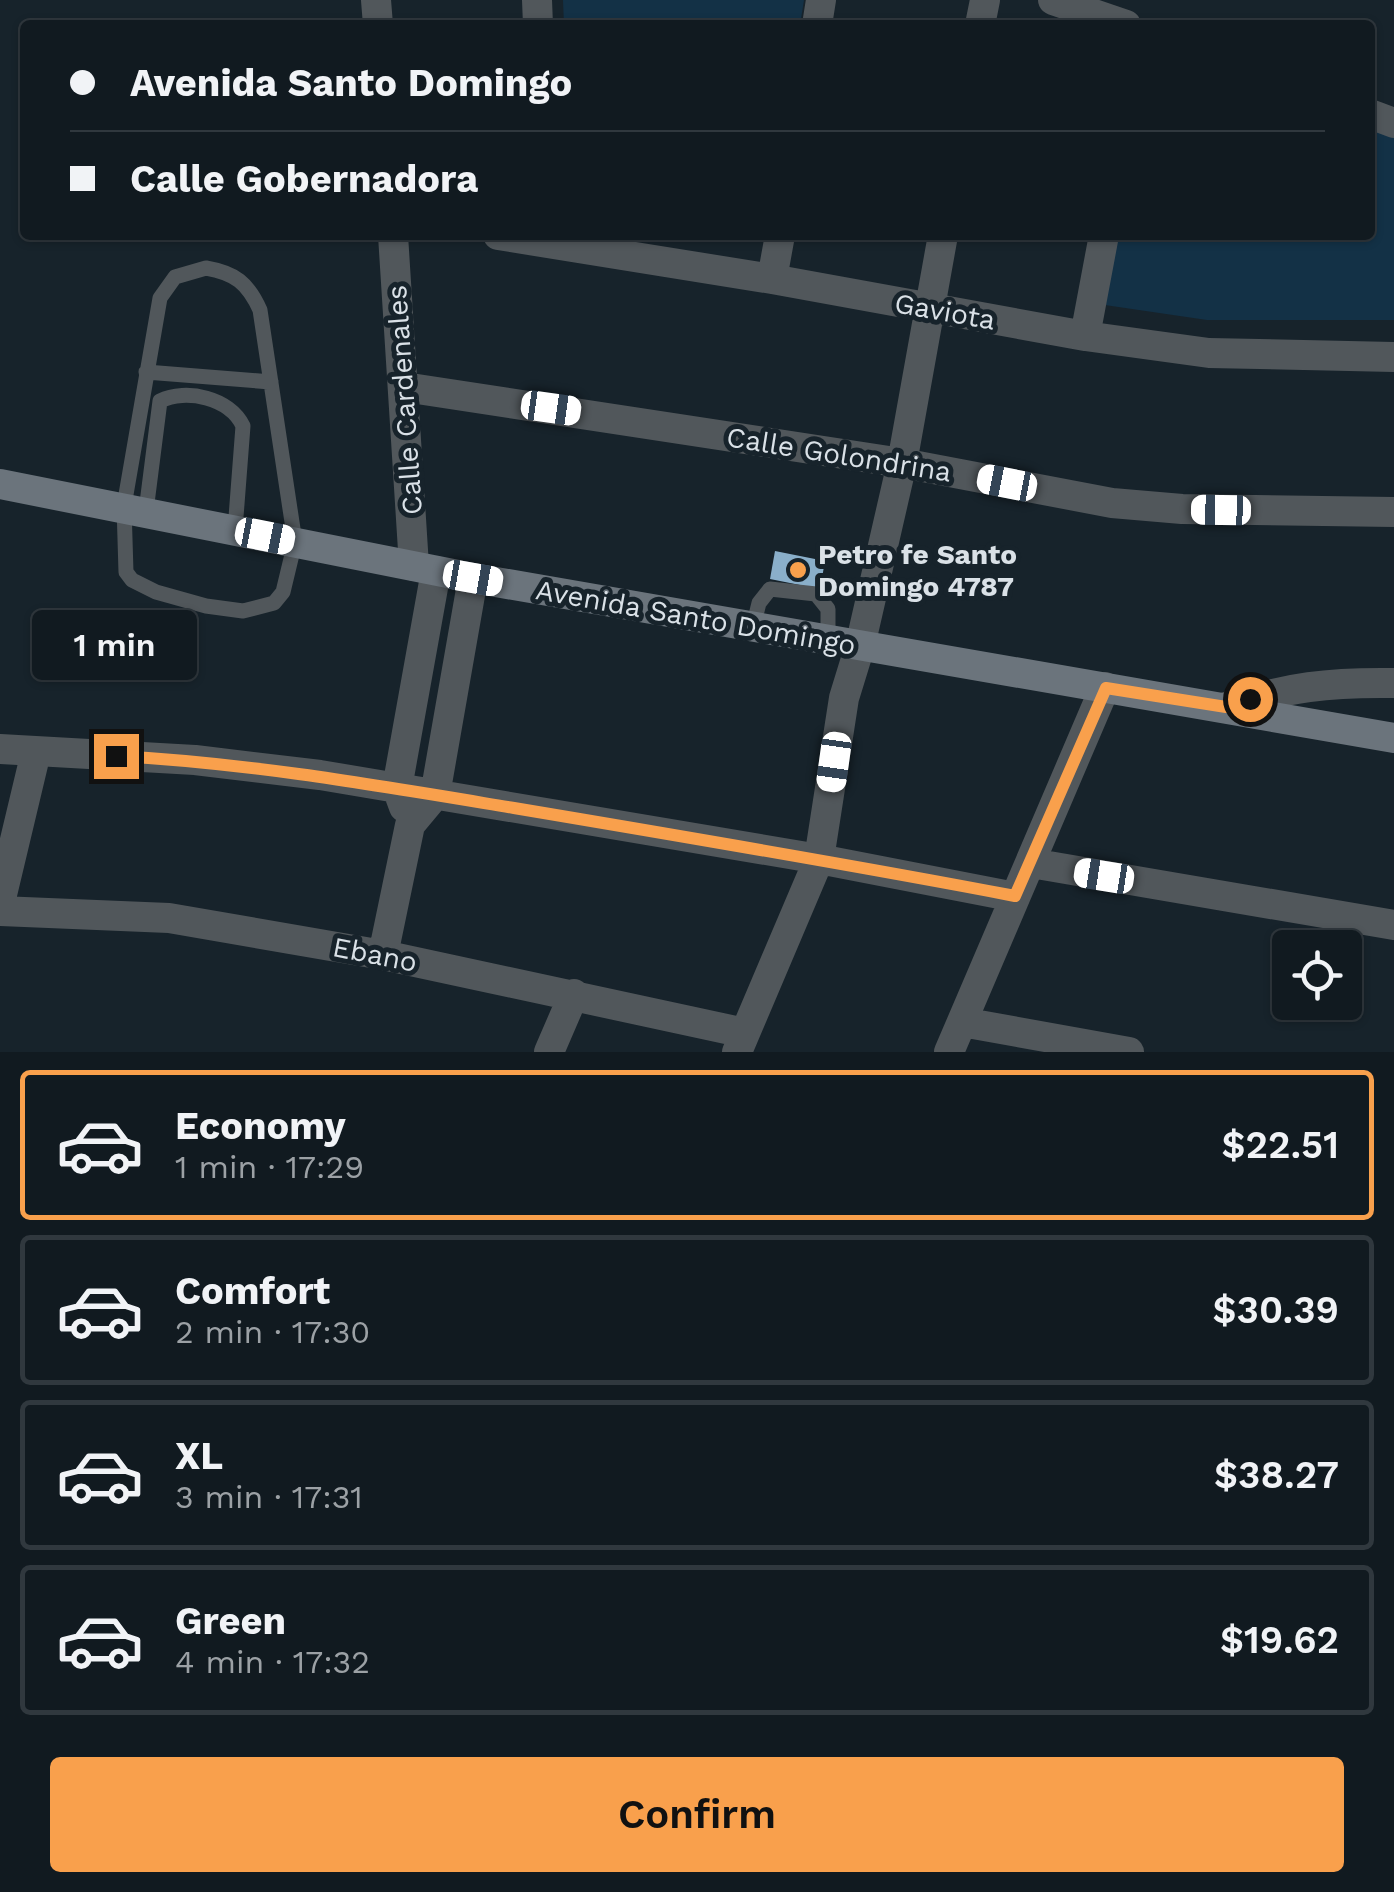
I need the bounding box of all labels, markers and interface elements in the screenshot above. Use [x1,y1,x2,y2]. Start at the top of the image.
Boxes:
text: Avenida Santo Domingo [130,61,572,105]
text: Calle Gobernadora [130,157,478,201]
street label: Calle Cardenales [380,284,429,516]
street label: Gaviota [892,286,998,337]
car [519,389,583,427]
street label: Calle Golondrina [724,420,954,489]
car [975,463,1039,503]
car [1191,494,1251,526]
car [233,516,297,556]
place label: Petro fe Santo Domingo 4787 [818,538,1017,603]
car [441,558,505,598]
marker: Petro fe Santo Domingo 4787 [787,559,809,581]
street label: Avenida Santo Domingo [533,573,858,662]
callout: 1 min [34,611,198,681]
text: 1 min [73,626,156,664]
route start [1228,677,1273,722]
car [815,730,853,794]
route end [94,734,139,779]
car [1072,856,1136,896]
street label: Ebano [330,930,420,979]
map controls [1272,930,1362,1020]
button: locate [1272,930,1362,1020]
icon: car [55,1100,145,1190]
text: Economy [175,1104,346,1148]
text: $22.51 [1221,1123,1339,1167]
text: 1 min · 17:29 [175,1148,364,1186]
icon: car [55,1265,145,1355]
text: Comfort [175,1269,330,1313]
text: $30.39 [1212,1288,1339,1332]
text: 2 min · 17:30 [175,1313,370,1351]
icon: car [55,1430,145,1520]
text: XL [175,1434,223,1478]
text: $38.27 [1214,1453,1339,1497]
text: 3 min · 17:31 [175,1478,363,1516]
icon: car [55,1595,145,1685]
text: Green [175,1599,286,1643]
text: $19.62 [1220,1618,1339,1662]
text: 4 min · 17:32 [175,1643,370,1681]
button: Confirm [50,1757,1344,1872]

